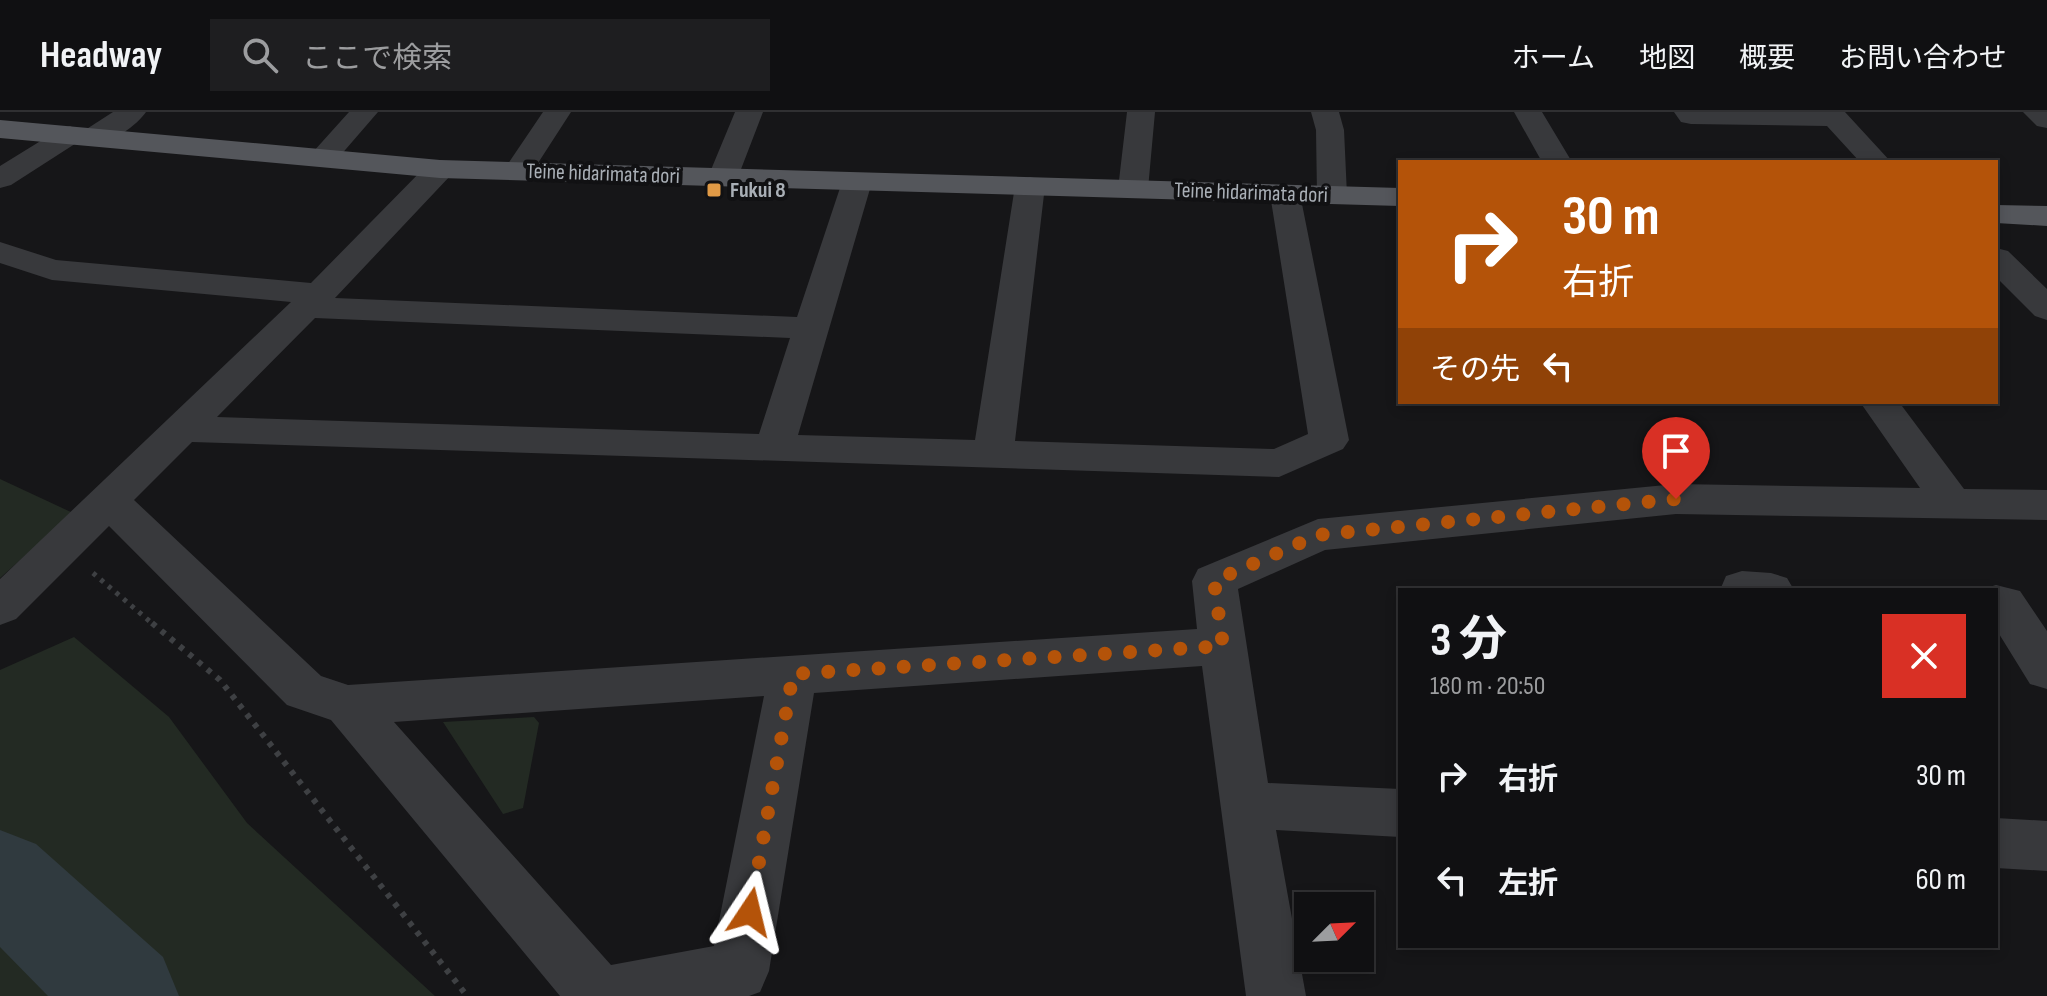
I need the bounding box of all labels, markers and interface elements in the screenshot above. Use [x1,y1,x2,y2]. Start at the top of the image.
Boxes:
search box [210,19,770,91]
text: Headway [40,33,162,78]
icon: search [238,33,282,77]
text: ここで検索 [302,41,452,77]
text: ホーム [1512,42,1595,75]
text: 地図 [1639,42,1695,75]
text: 概要 [1739,42,1795,75]
text: お問い合わせ [1839,42,2007,75]
street label: Teine hidarimata dori [526,158,680,190]
place label: Fukui 8 [730,177,786,204]
street label: Teine hidarimata dori [1174,177,1328,209]
marker: Fukui 8 [705,181,723,199]
text: 30 m [1562,184,1660,251]
icon: right [1430,192,1534,296]
text: 右折 [1562,262,1634,305]
icon: left [1536,344,1580,388]
text: その先 [1430,352,1520,388]
pin [1642,417,1710,499]
icon: arrive [1654,429,1698,473]
text: 3 分 [1430,612,1507,669]
button: close [1882,614,1966,698]
text: 180 m · 20:50 [1430,671,1545,702]
icon: right [1430,754,1474,798]
text: 30 m [1916,758,1966,794]
text: 右折 [1498,762,1558,798]
icon: left [1430,858,1474,902]
text: 60 m [1915,862,1966,898]
text: 左折 [1498,866,1558,902]
position arrow [708,870,792,954]
north arrow [1294,892,1374,972]
map controls [1294,892,1374,972]

